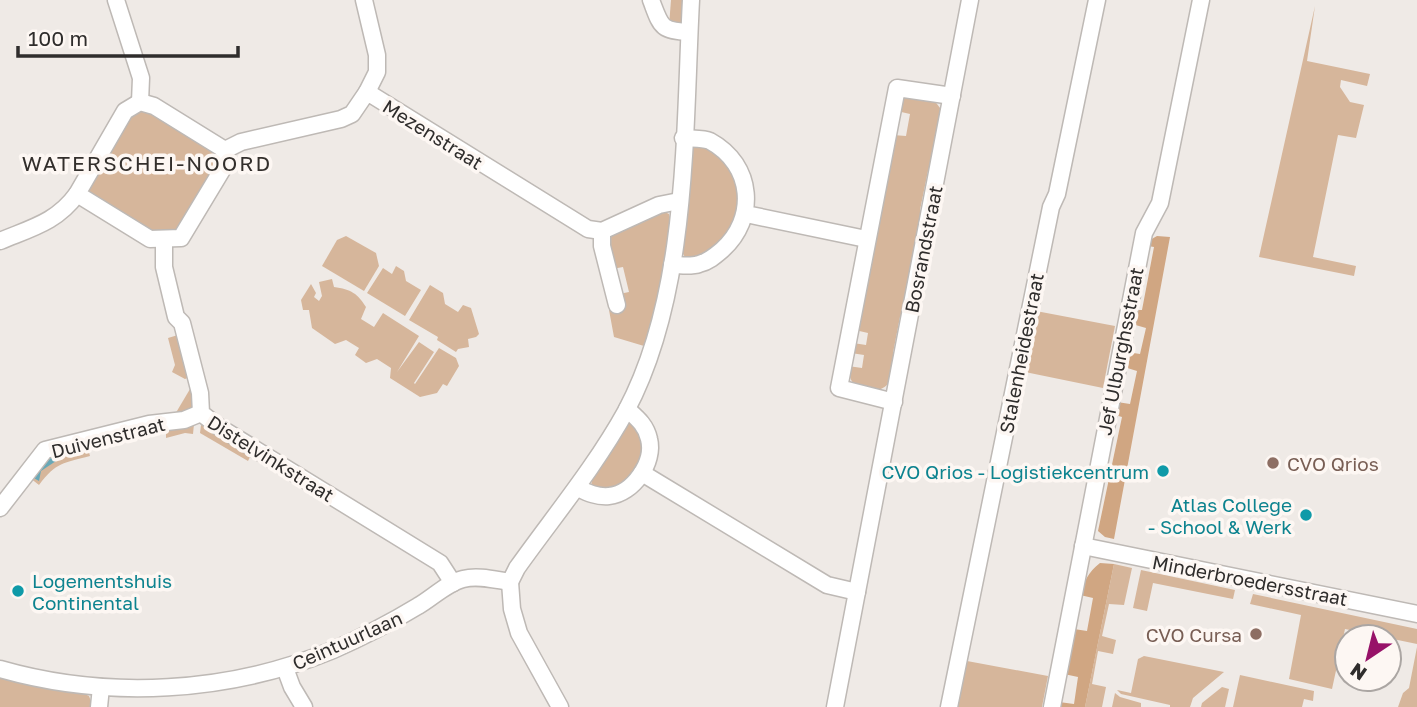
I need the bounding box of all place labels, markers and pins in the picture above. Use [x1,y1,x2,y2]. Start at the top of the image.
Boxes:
place label: CVO Qrios [1287,452,1379,475]
marker: CVO Qrios [1265,455,1281,471]
place label: CVO Qrios - Logistiekcentrum [881,460,1149,483]
marker: CVO Qrios - Logistiekcentrum [1155,463,1171,479]
place label: Atlas College - School & Werk [1148,493,1292,538]
marker: Atlas College - School & Werk [1298,507,1314,523]
place label: Logementshuis Continental [32,569,172,614]
marker: Logementshuis Continental [10,583,26,599]
place label: CVO Cursa [1146,623,1242,646]
marker: CVO Cursa [1248,626,1264,642]

